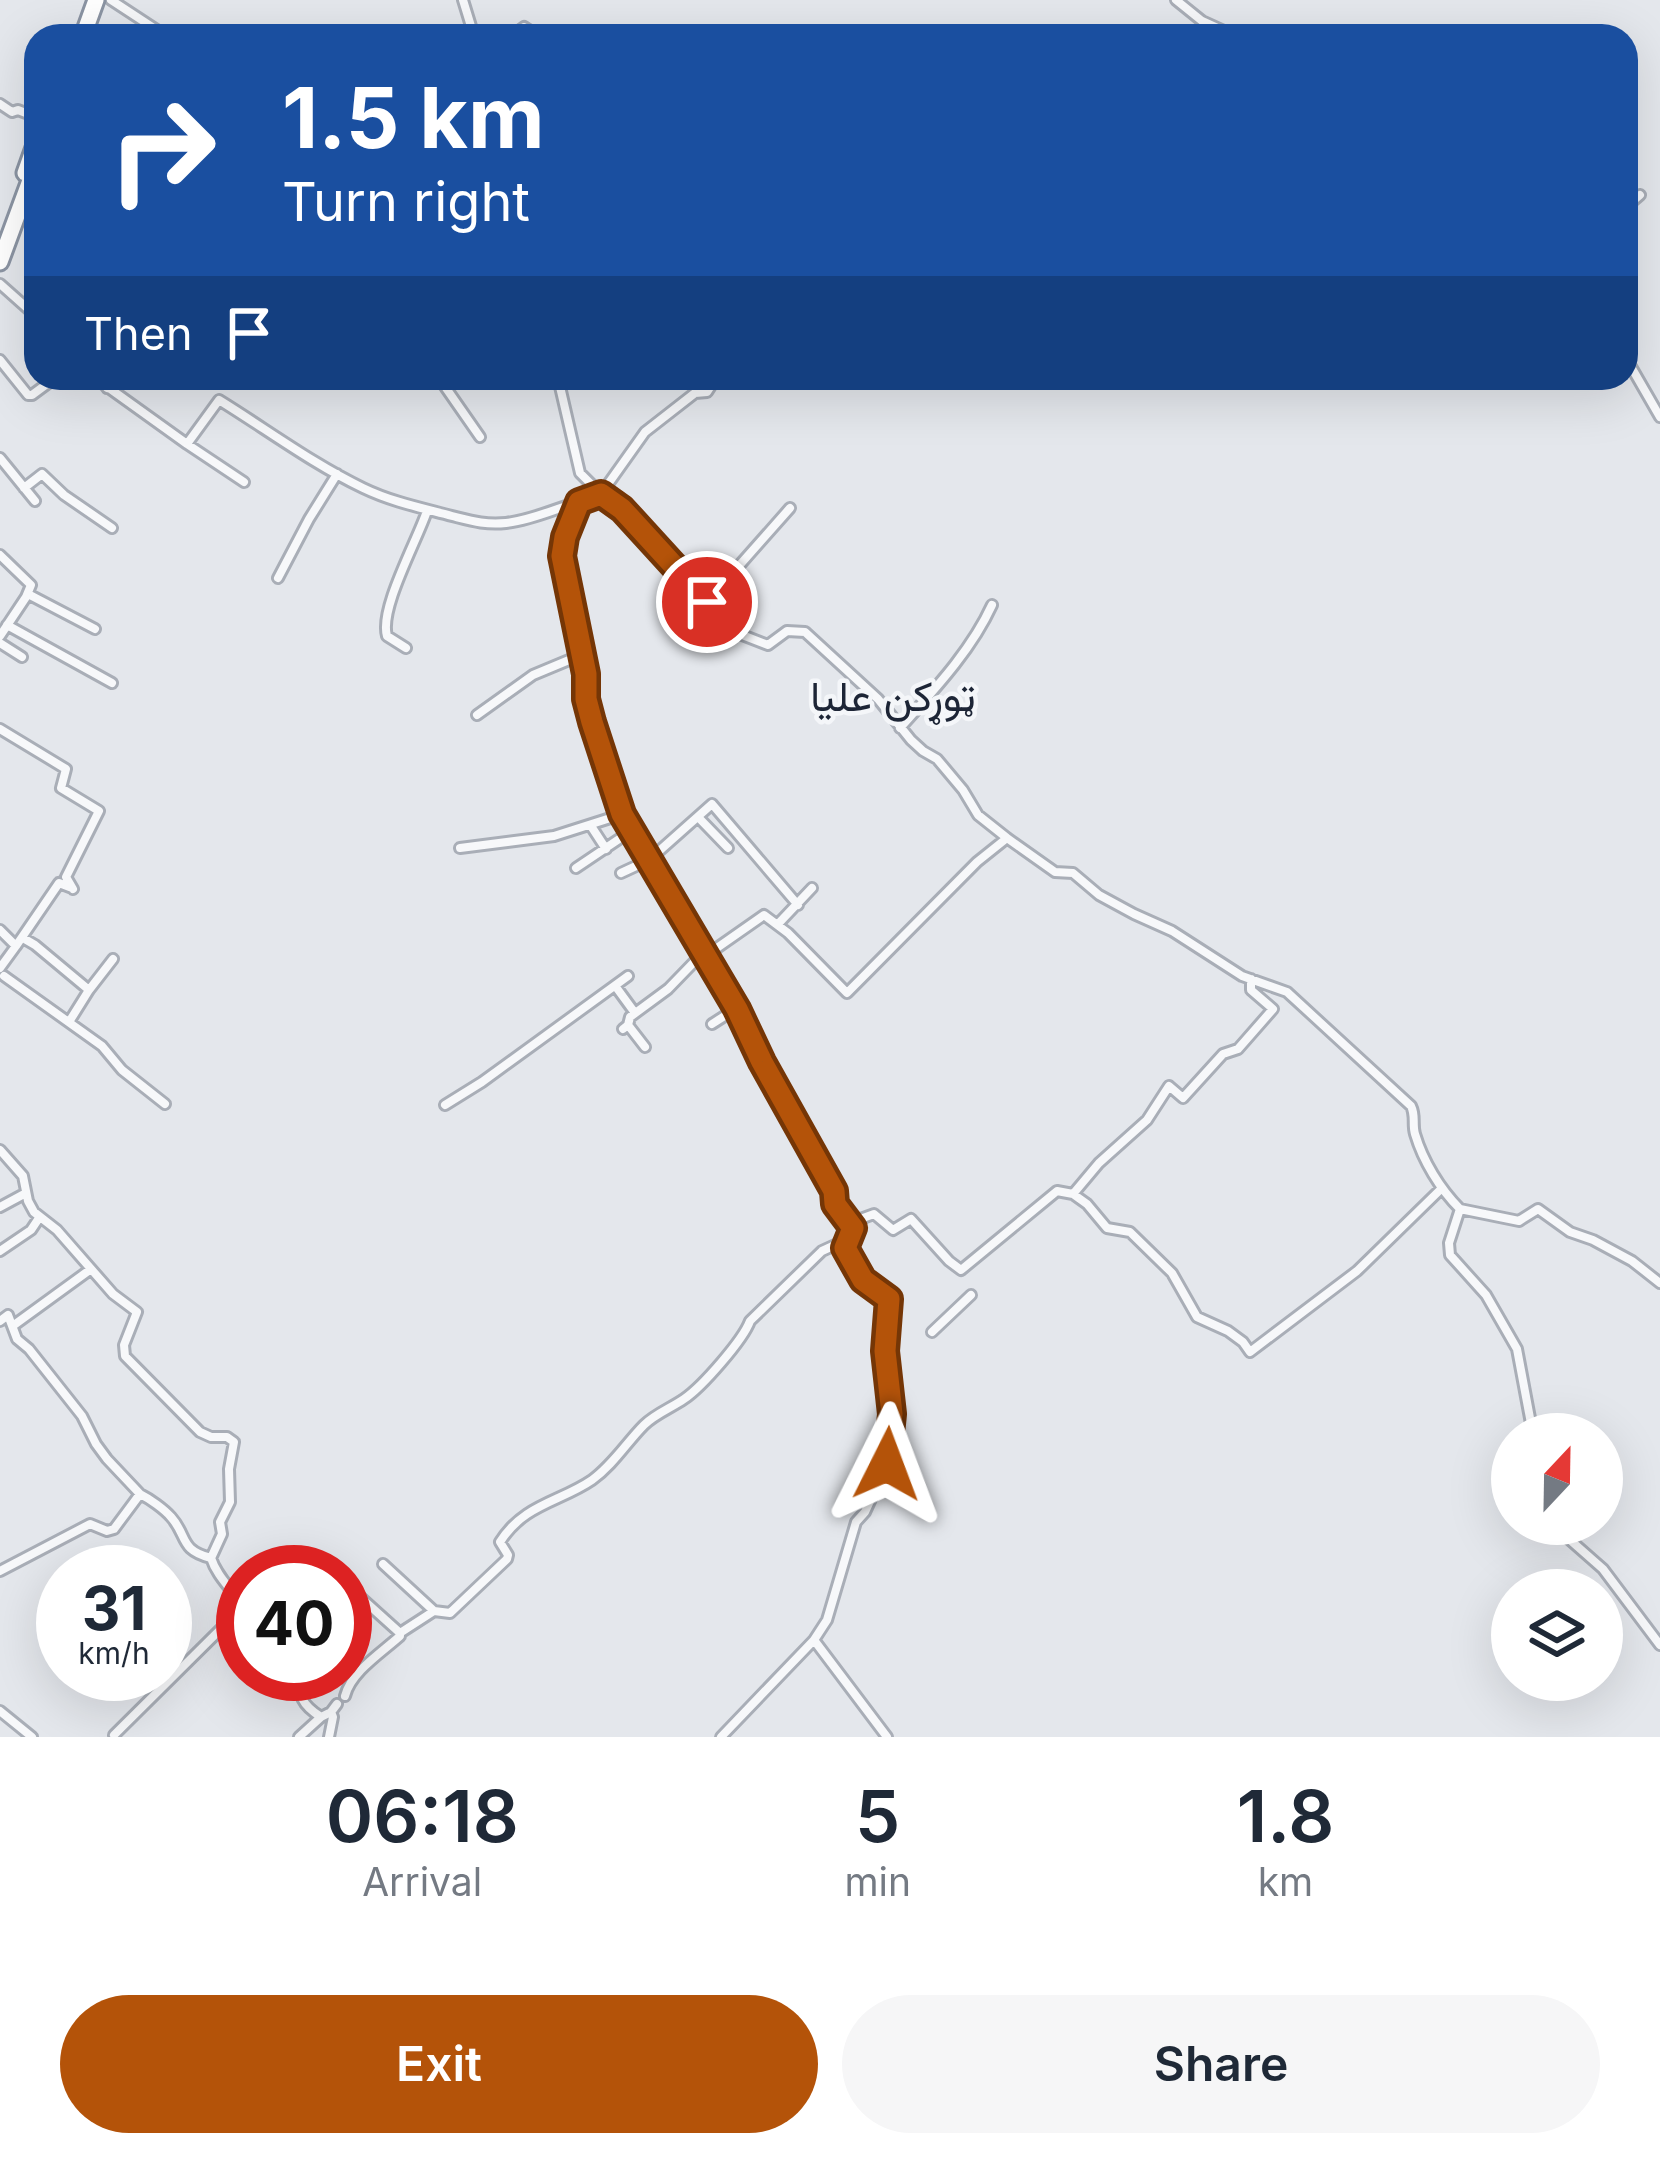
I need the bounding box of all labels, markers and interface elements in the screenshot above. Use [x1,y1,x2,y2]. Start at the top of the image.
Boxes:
text: 1.5 km [282,67,545,168]
icon: right [84,72,240,228]
text: Turn right [282,169,530,234]
icon: arrive [216,300,282,366]
text: Then [84,306,192,361]
pin [656,551,758,653]
icon: arrive [674,569,740,635]
district label: ټوړکن علیا [810,670,976,725]
position arrow [824,1401,950,1527]
north arrow [1491,1413,1623,1545]
map controls [1491,1413,1623,1701]
speed limit sign: 40 [216,1545,372,1701]
button: layers [1491,1569,1623,1701]
text: 31 [82,1572,146,1644]
text: km/h [78,1635,150,1671]
text: 06:18 [326,1772,519,1859]
text: 5 [855,1772,900,1859]
text: 1.8 [1237,1772,1334,1859]
text: Arrival [362,1858,482,1905]
text: min [844,1858,911,1905]
text: km [1258,1858,1313,1905]
button: Exit [60,1995,818,2133]
button: Share [842,1995,1600,2133]

